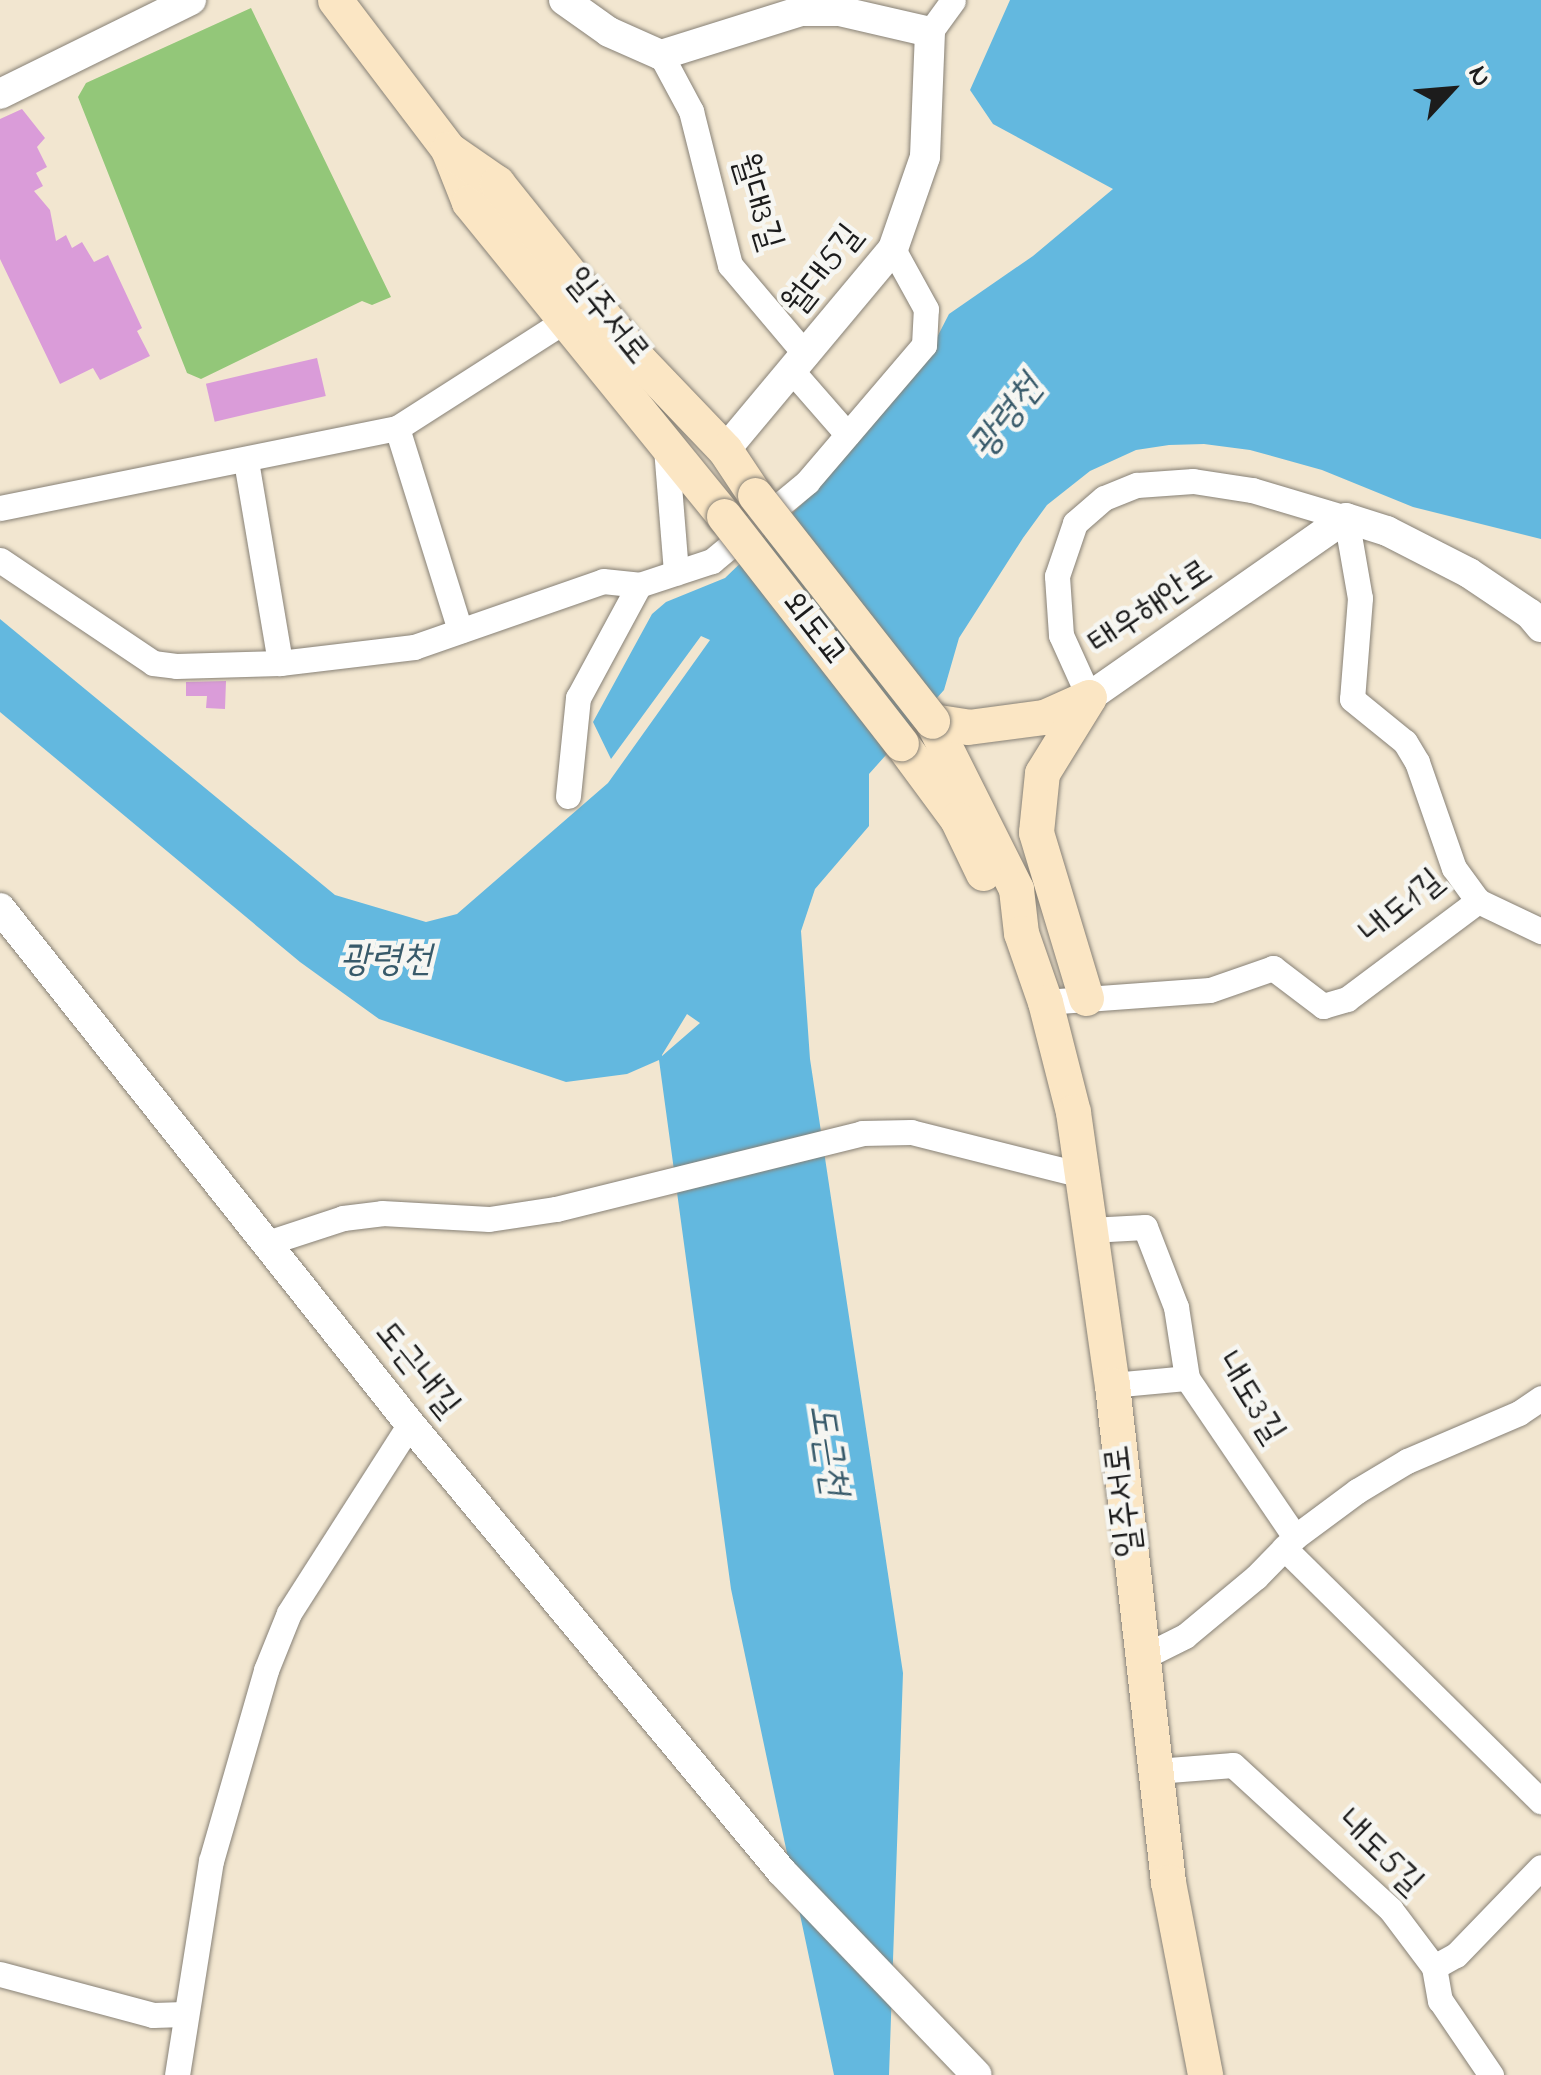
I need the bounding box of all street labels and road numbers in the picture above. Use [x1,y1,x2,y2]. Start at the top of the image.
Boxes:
street label: 월대3길 [721,149,791,255]
street label: 월대5길 [775,217,873,325]
street label: 일주서로 [554,260,658,374]
street label: 태우해안로 [1081,551,1221,665]
street label: 외도교 [770,584,856,676]
street label: 내도1길 [1353,861,1453,955]
street label: 도근내길 [364,1313,468,1427]
street label: 내도3길 [1205,1346,1293,1452]
street label: 일주서로 [1097,1443,1153,1559]
street label: 내도5길 [1327,1803,1431,1905]

